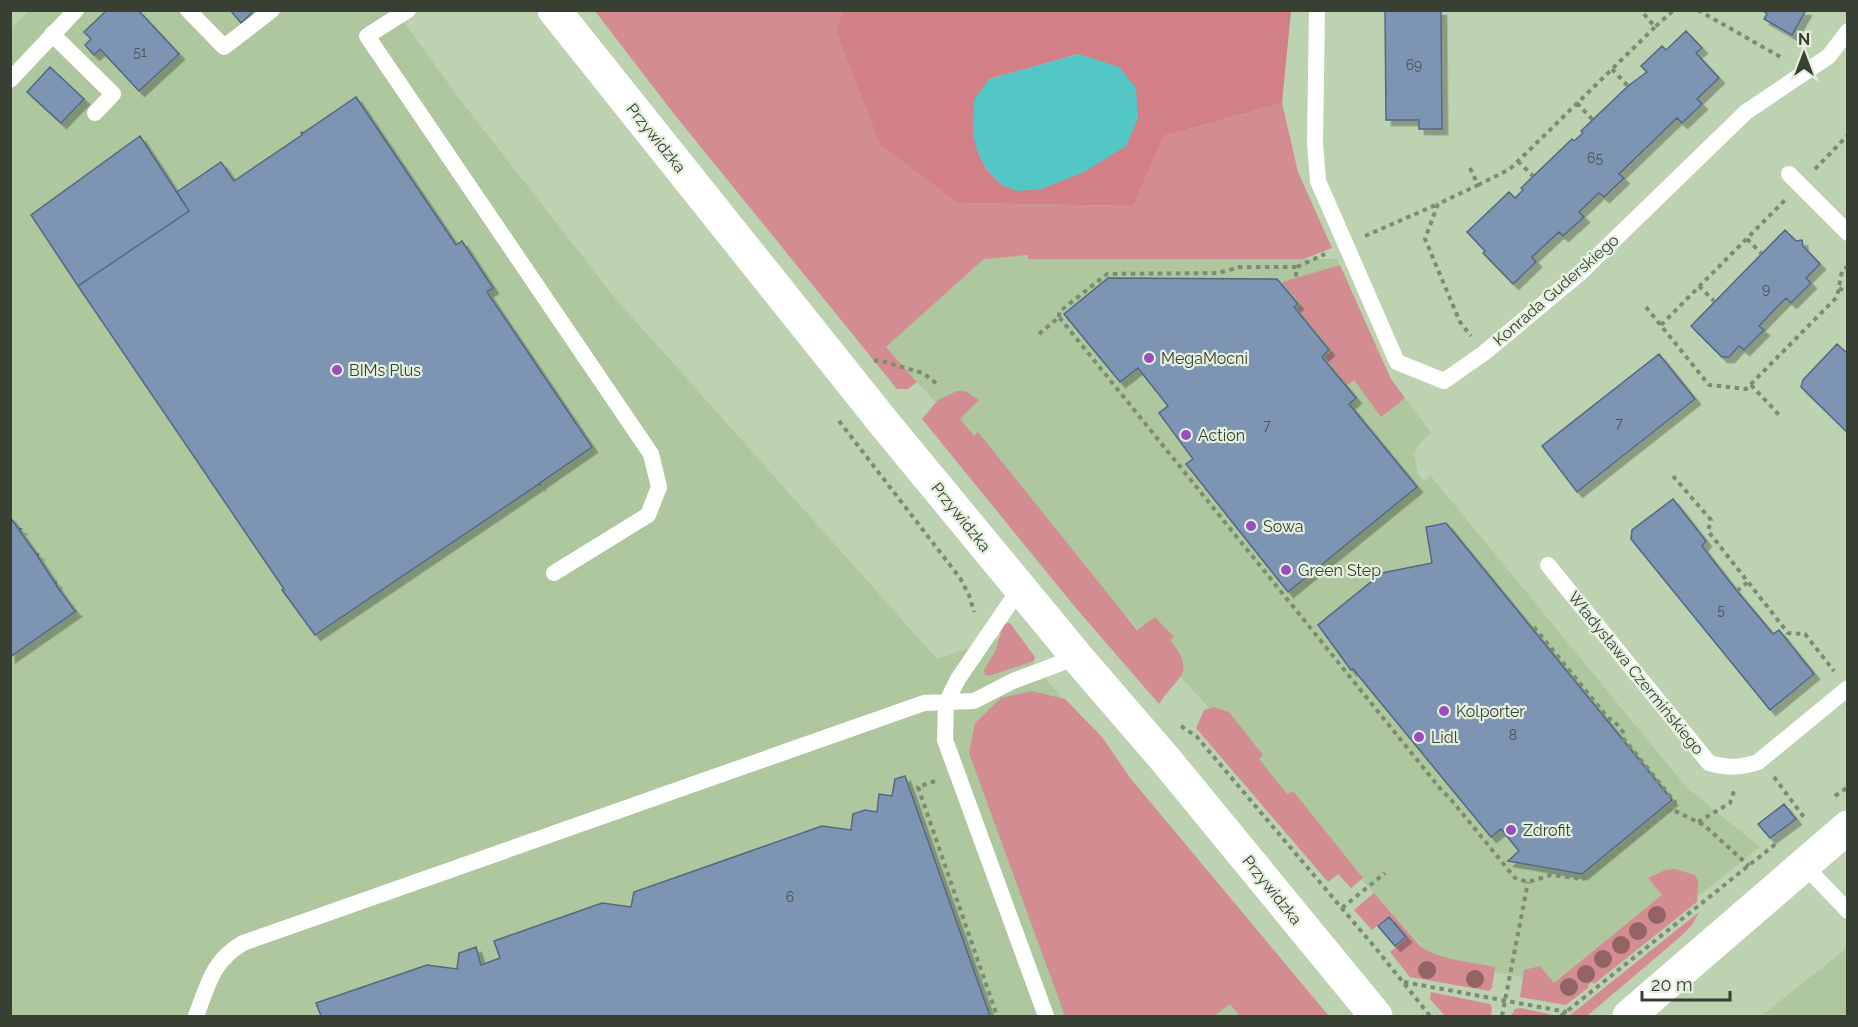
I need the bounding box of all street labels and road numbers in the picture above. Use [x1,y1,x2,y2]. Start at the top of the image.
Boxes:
street label: Przywidzka [622,100,690,176]
street label: Konrada Guderskiego [1489,230,1623,350]
street label: Przywidzka [927,479,995,555]
street label: Władysława Czermińskiego [1564,587,1708,759]
street label: Przywidzka [1238,852,1306,928]

